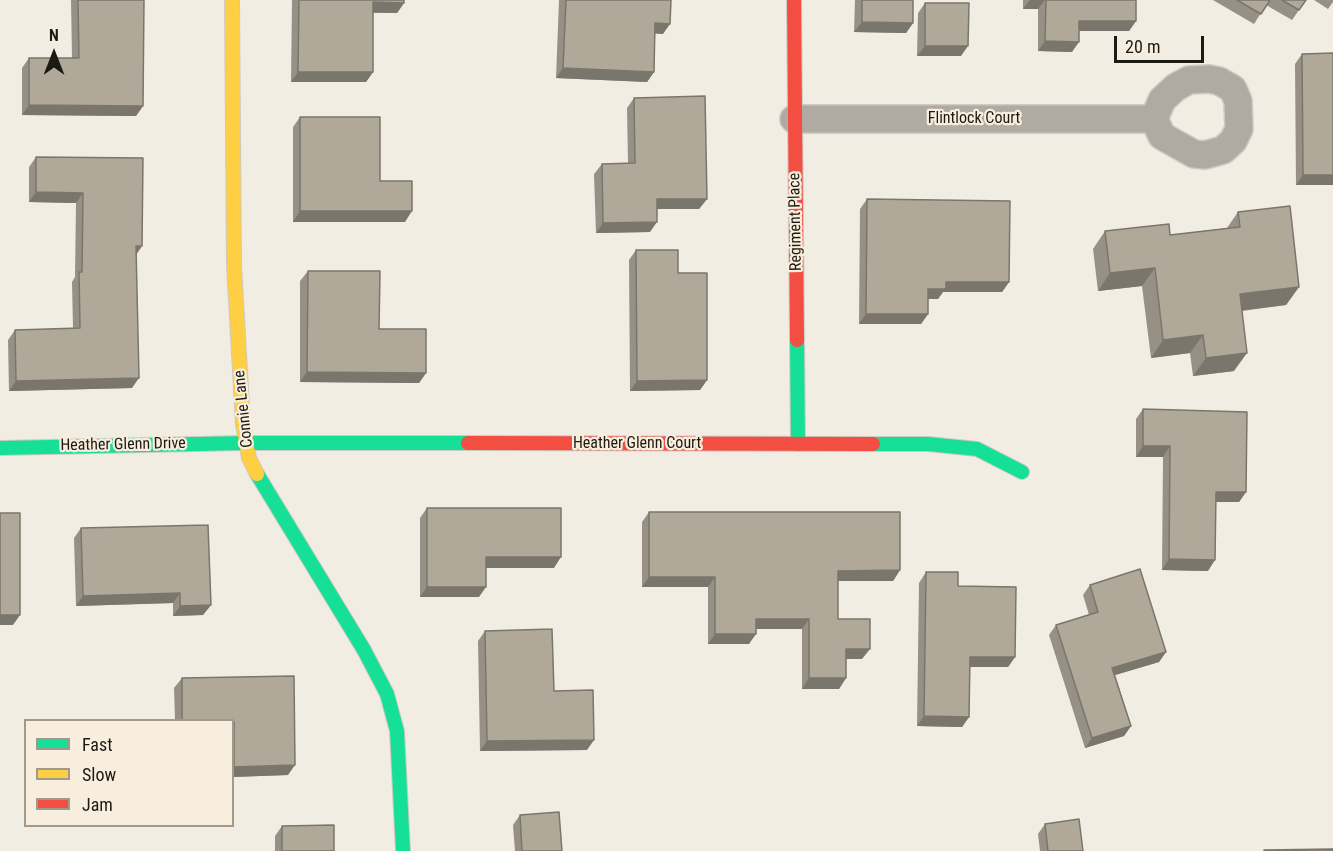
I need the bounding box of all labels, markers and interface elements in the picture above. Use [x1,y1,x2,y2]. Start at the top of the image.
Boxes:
north arrow [24,24,84,84]
scale bar [1117,24,1207,62]
text: N [49,26,59,45]
text: 20 m [1125,36,1160,57]
street label: Flintlock Court [928,109,1020,129]
street label: Regiment Place [786,173,806,271]
street label: Connie Lane [230,369,258,449]
street label: Heather Glenn Drive [60,434,186,456]
street label: Heather Glenn Court [573,434,701,454]
legend [24,719,234,827]
text: Fast [82,734,113,755]
text: Slow [82,764,116,785]
text: Jam [82,794,113,815]

